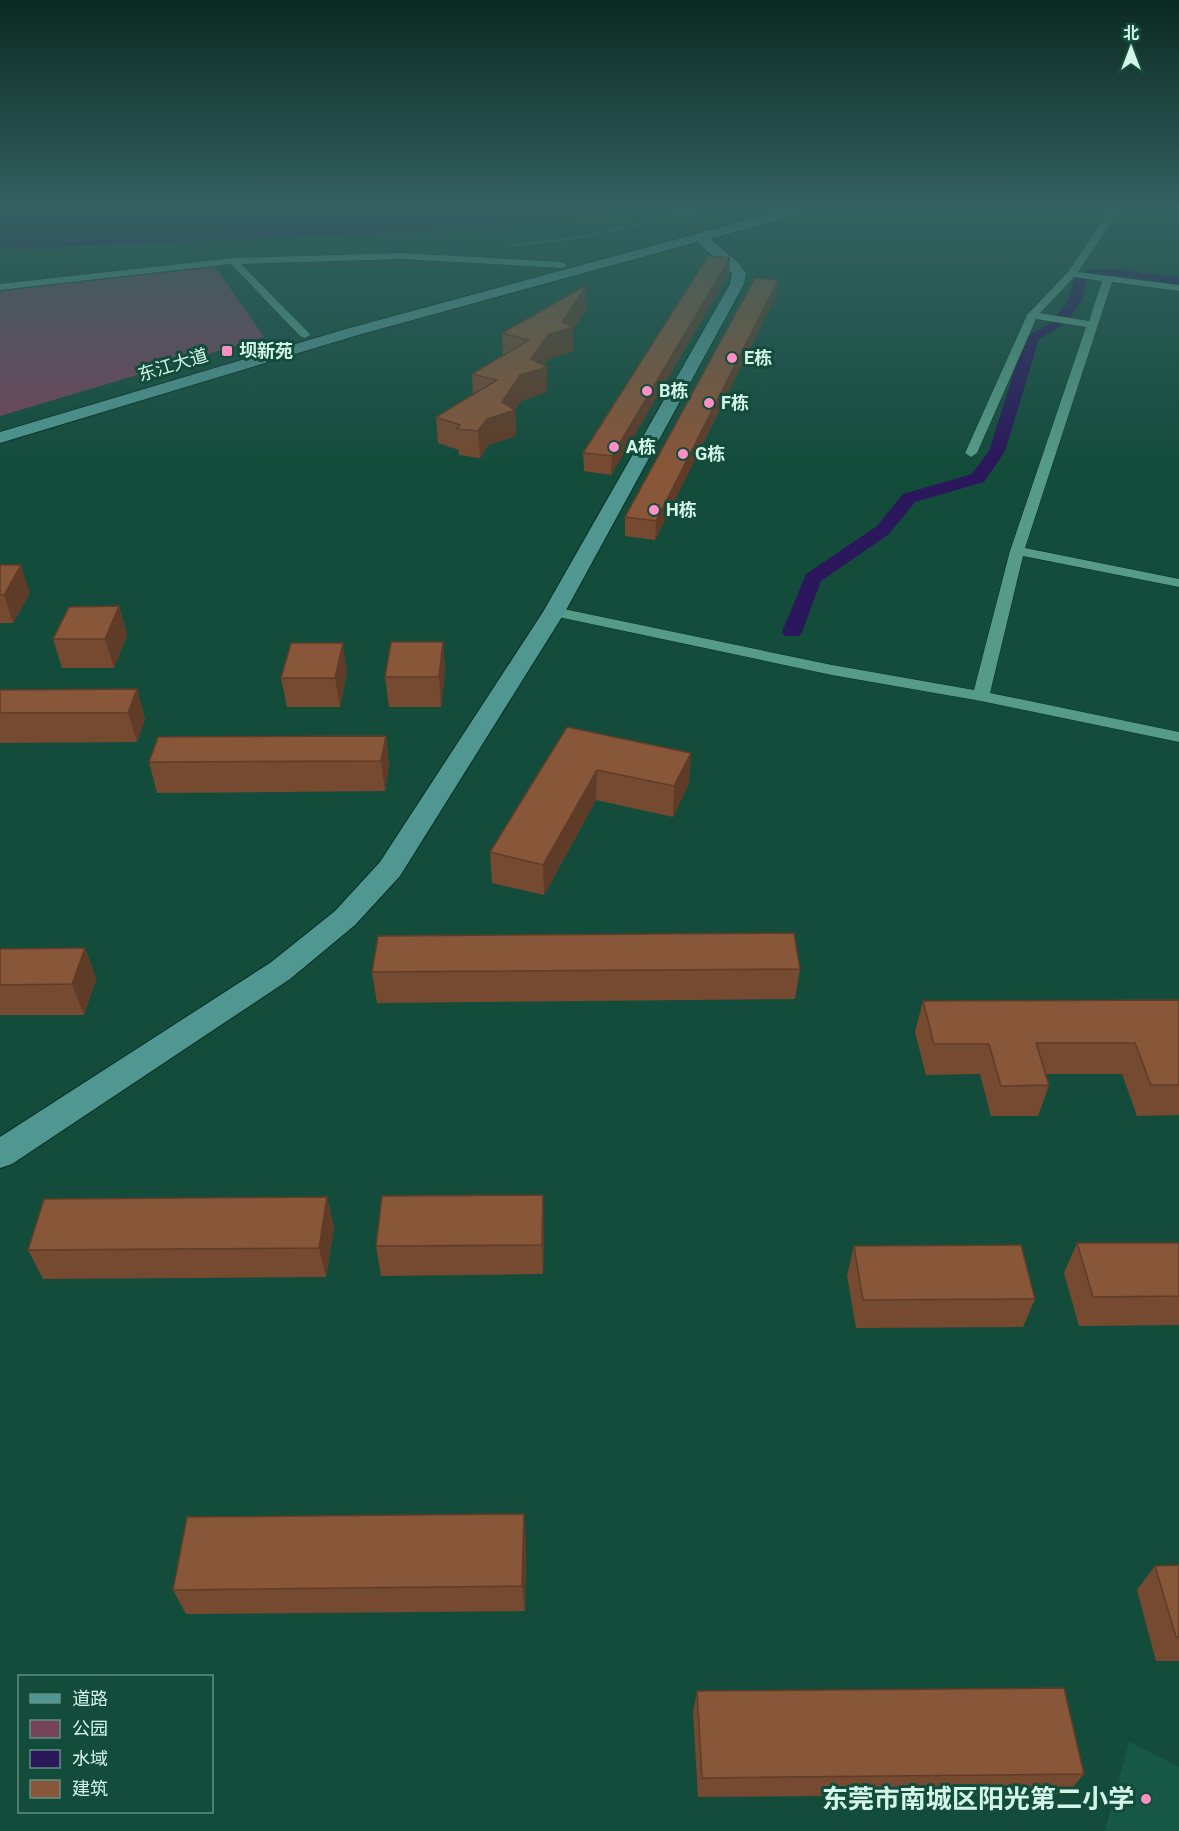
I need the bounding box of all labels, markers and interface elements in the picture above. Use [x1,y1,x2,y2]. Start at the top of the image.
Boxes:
north arrow [1101,18,1161,78]
text: 北 [1123,24,1139,43]
place label: 坝新苑 [239,340,293,361]
street label: 东江大道 [135,344,210,385]
marker: 坝新苑 [220,344,234,358]
place label: E栋 [744,347,772,368]
marker: E栋 [725,351,739,365]
place label: B栋 [659,380,689,401]
marker: B栋 [640,384,654,398]
place label: F栋 [721,392,749,413]
marker: F栋 [702,396,716,410]
place label: A栋 [626,436,656,457]
marker: A栋 [607,440,621,454]
place label: G栋 [695,443,725,464]
marker: G栋 [676,447,690,461]
place label: H栋 [666,499,697,520]
marker: H栋 [647,503,661,517]
legend [18,1675,213,1813]
text: 道路 [72,1688,108,1709]
text: 公园 [72,1718,108,1739]
text: 水域 [72,1748,108,1769]
text: 建筑 [72,1778,108,1799]
place label: 东莞市南城区阳光第二小学 [822,1784,1134,1814]
marker: 东莞市南城区阳光第二小学 [1139,1792,1153,1806]

